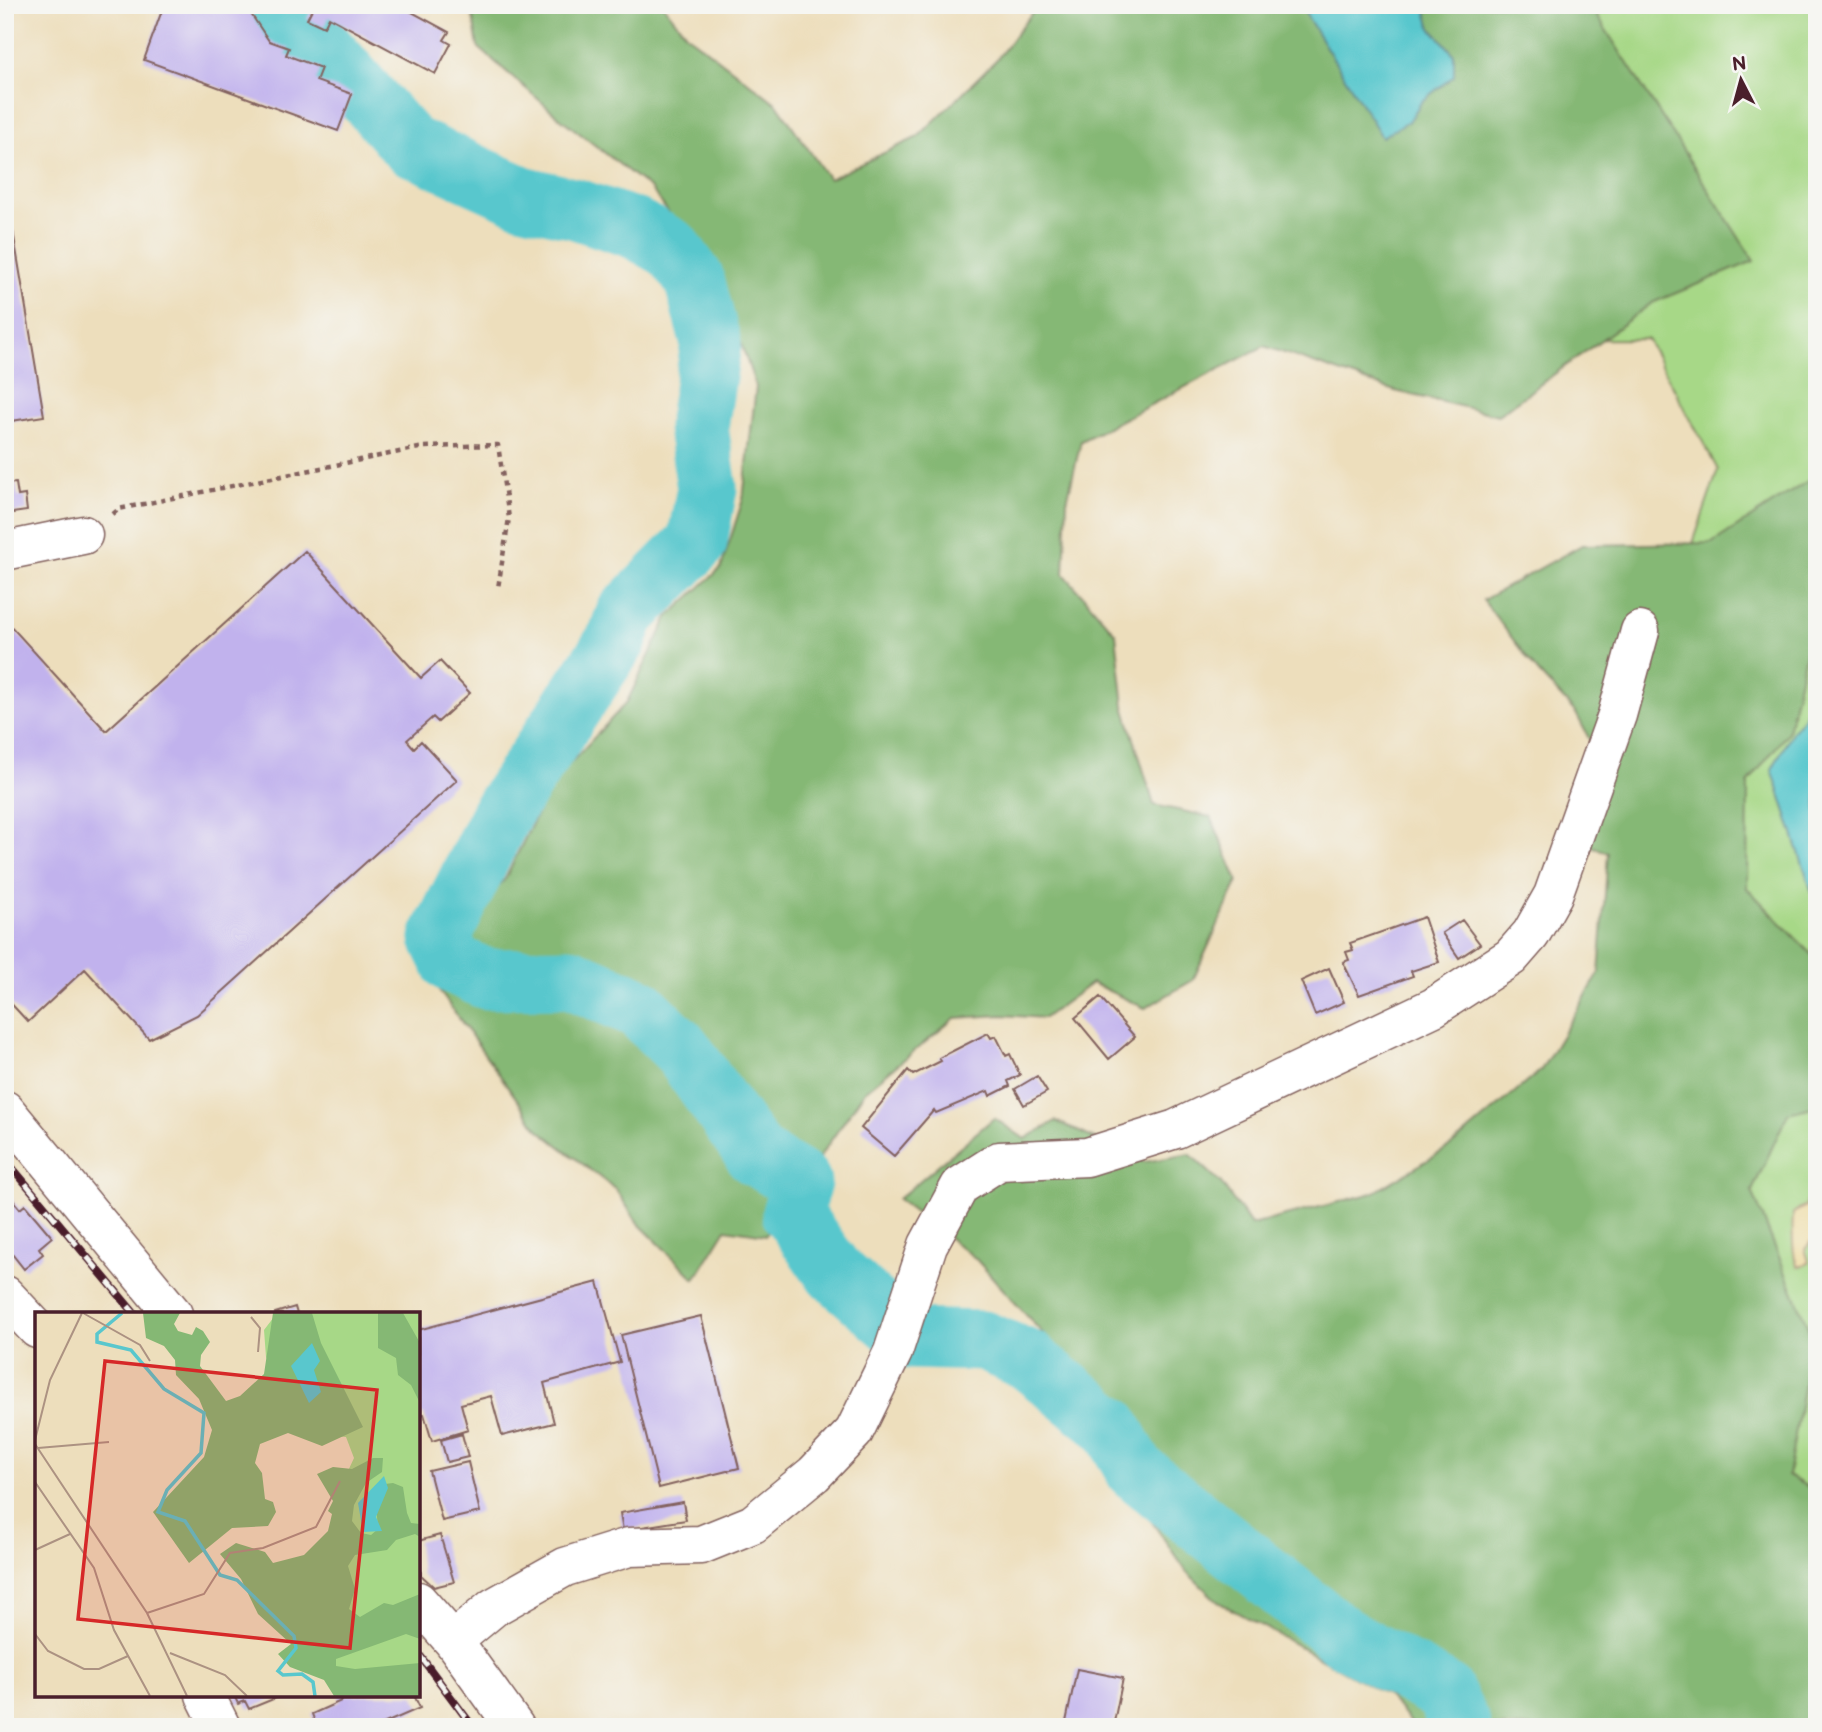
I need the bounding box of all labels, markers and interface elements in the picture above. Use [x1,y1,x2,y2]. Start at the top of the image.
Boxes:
north arrow [1706,46,1776,116]
text: N [1731,52,1748,77]
inset map [35,1312,420,1697]

